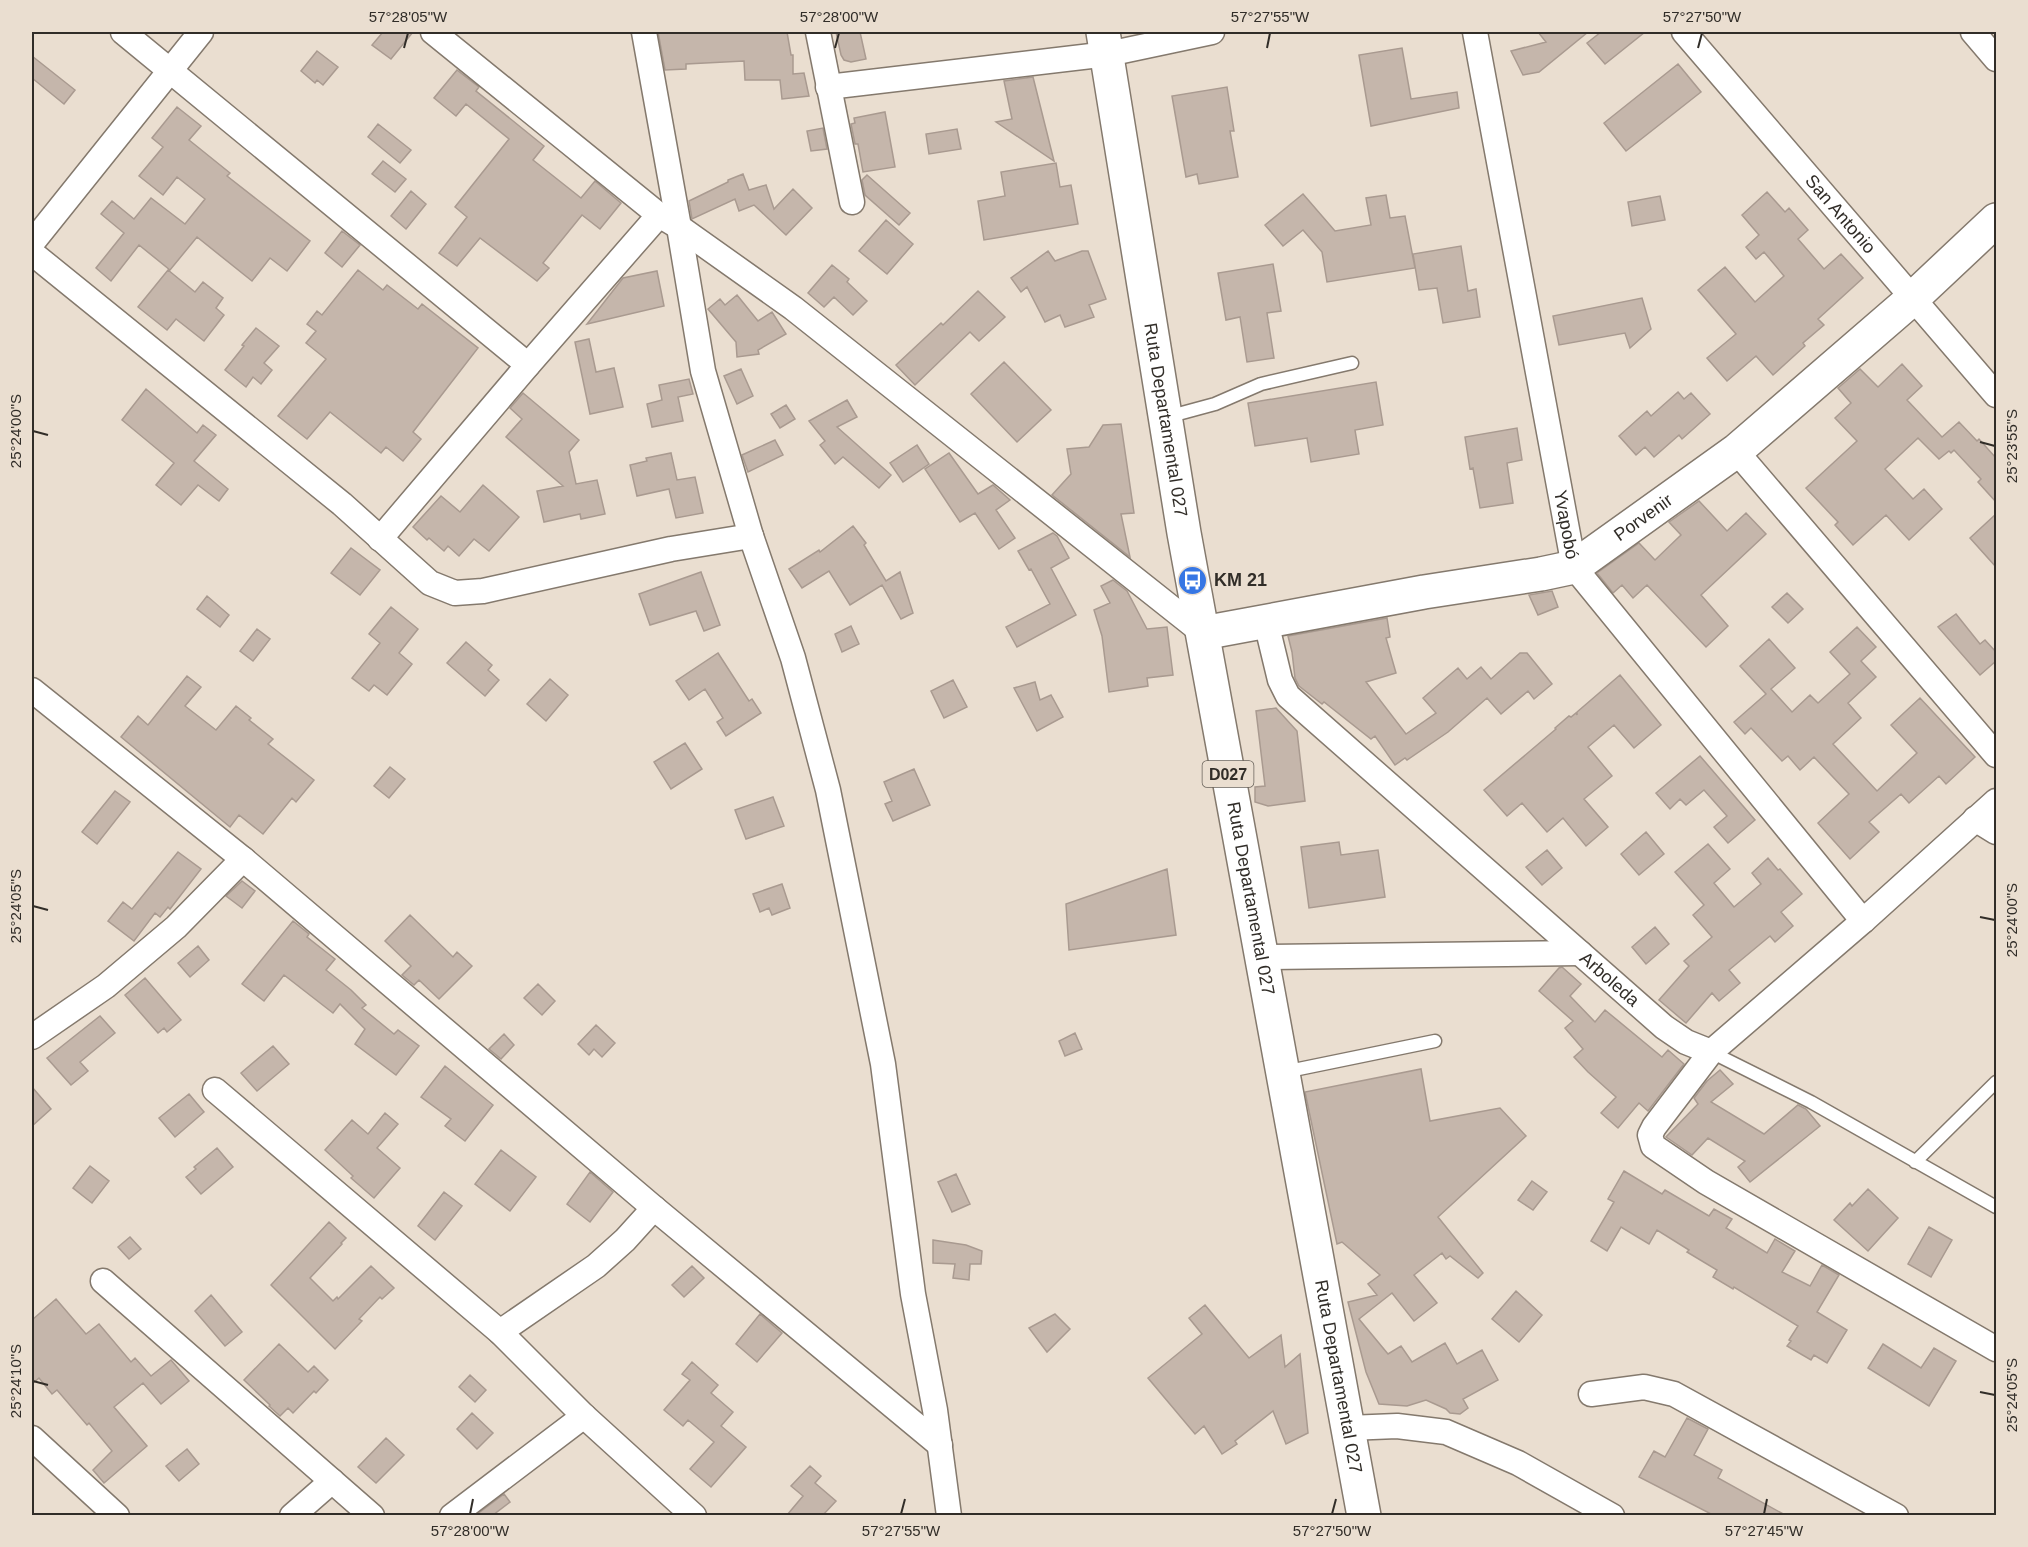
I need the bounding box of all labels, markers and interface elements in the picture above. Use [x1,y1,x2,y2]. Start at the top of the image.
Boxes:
text: 57°28'05"W [369,8,448,25]
text: 57°28'00"W [800,8,879,25]
text: 57°27'55"W [1231,8,1310,25]
text: 57°27'50"W [1663,8,1742,25]
street label: San Antonio [1801,171,1880,257]
street label: Ruta Departamental 027 [1140,321,1191,518]
text: 25°24'00"S [7,394,24,468]
text: 25°23'55"S [2003,409,2020,483]
street label: Yvapobó [1550,488,1582,561]
street label: Porvenir [1610,490,1676,545]
bus stop icon: KM 21 [1177,564,1209,596]
place label: KM 21 [1214,570,1267,590]
road number: D027 [1202,761,1254,787]
street label: Ruta Departamental 027 [1223,800,1278,997]
text: 25°24'05"S [7,869,24,943]
text: 25°24'00"S [2003,883,2020,957]
street label: Arboleda [1576,948,1644,1011]
street label: Ruta Departamental 027 [1311,1278,1366,1475]
text: 25°24'10"S [7,1344,24,1418]
text: 25°24'05"S [2003,1358,2020,1432]
text: 57°28'00"W [431,1522,510,1539]
text: 57°27'55"W [862,1522,941,1539]
text: 57°27'50"W [1293,1522,1372,1539]
text: 57°27'45"W [1725,1522,1804,1539]

